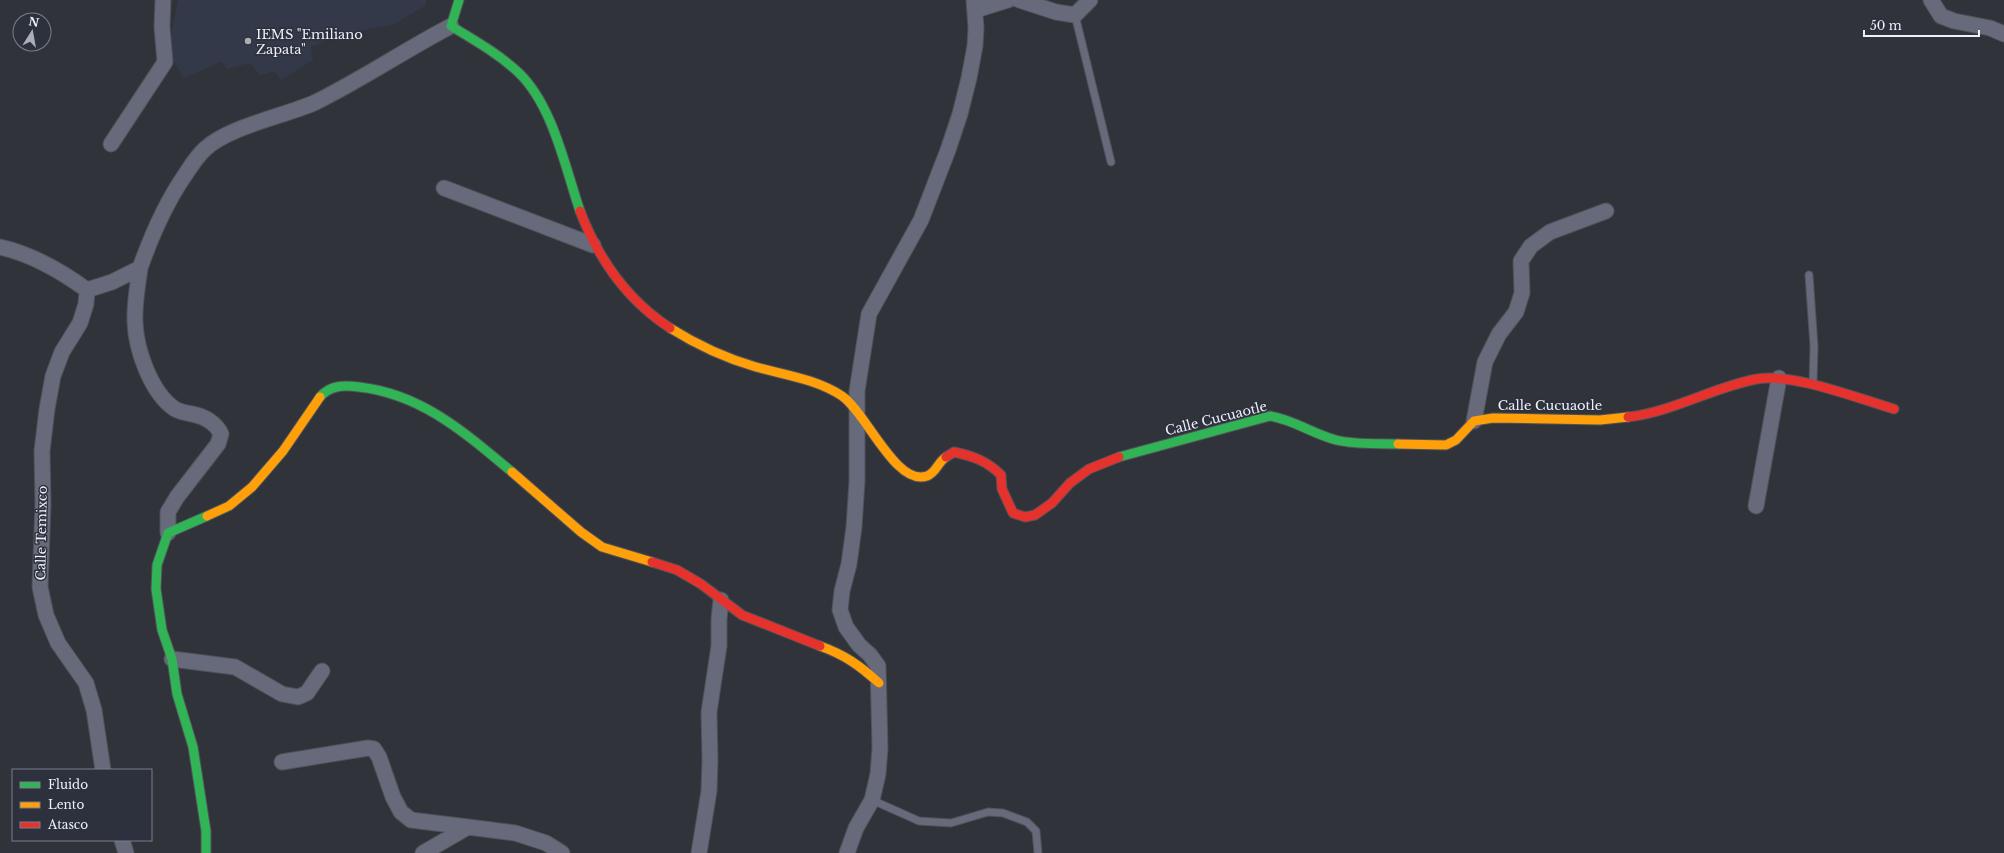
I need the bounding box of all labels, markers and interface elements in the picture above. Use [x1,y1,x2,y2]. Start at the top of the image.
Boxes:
north arrow [12,12,52,52]
scale bar [1864,12,1979,38]
text: N [27,14,41,30]
text: 50 m [1870,18,1902,33]
place label: IEMS "Emiliano Zapata" [256,26,363,58]
marker: IEMS "Emiliano Zapata" [243,36,253,46]
street label: Calle Cucuaotle [1498,397,1602,414]
street label: Calle Cucuaotle [1163,398,1269,439]
street label: Calle Temixco [32,485,51,581]
legend [12,769,152,841]
text: Fluido [48,777,88,792]
text: Lento [48,797,84,812]
text: Atasco [47,817,88,832]

